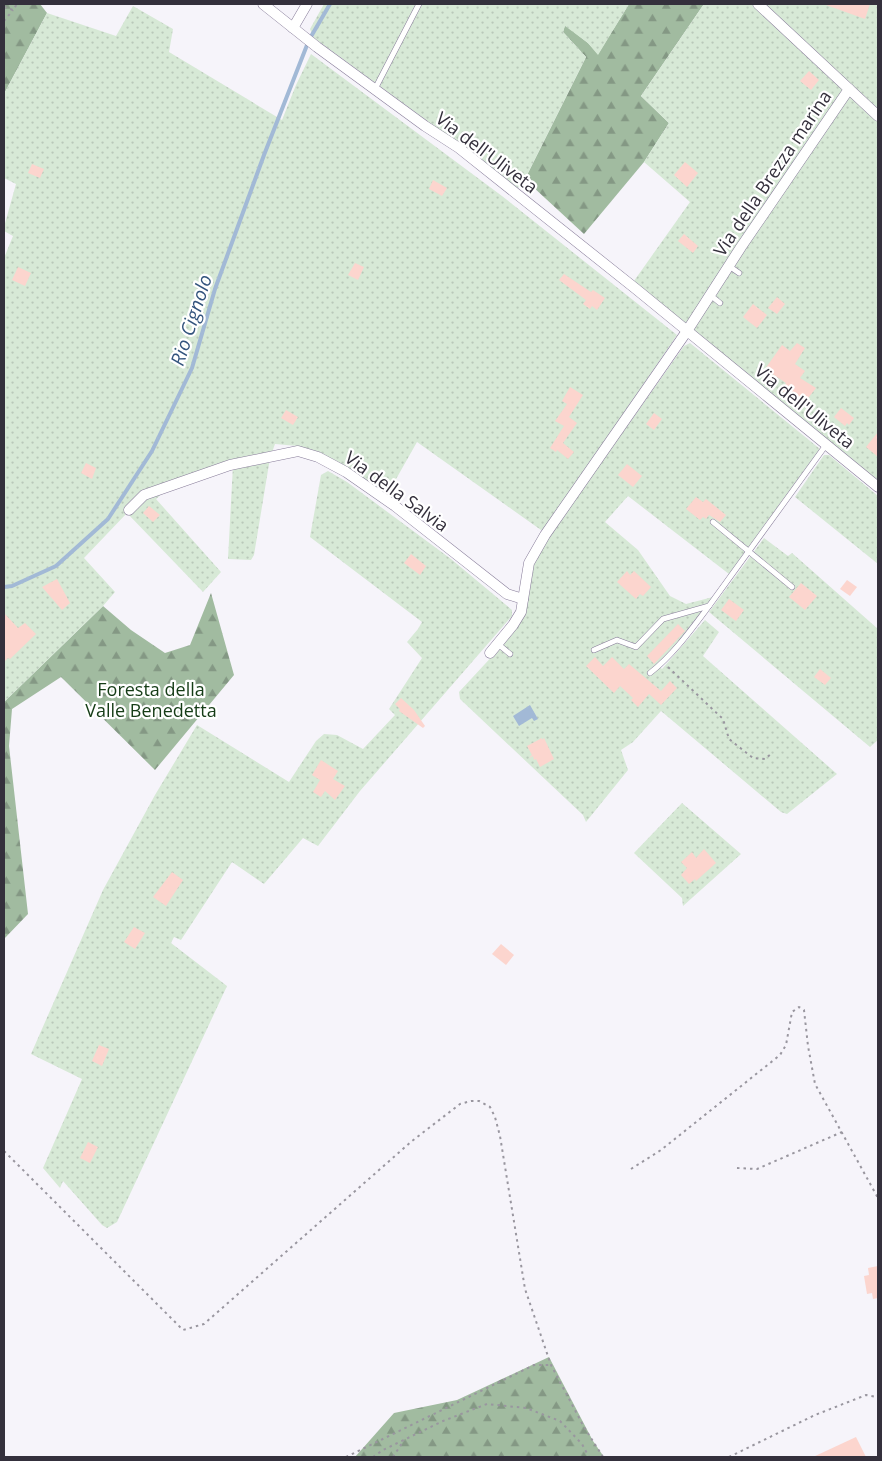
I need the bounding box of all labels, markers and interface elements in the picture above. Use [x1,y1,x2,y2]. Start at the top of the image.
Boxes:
street label: Via della Brezza marina [708,85,836,261]
street label: Via dell'Uliveta [431,106,543,198]
water label: Rio Cignolo [164,271,218,369]
street label: Via dell'Uliveta [750,358,860,454]
street label: Via della Salvia [340,445,454,537]
park label: Foresta della Valle Benedetta [85,677,217,722]

